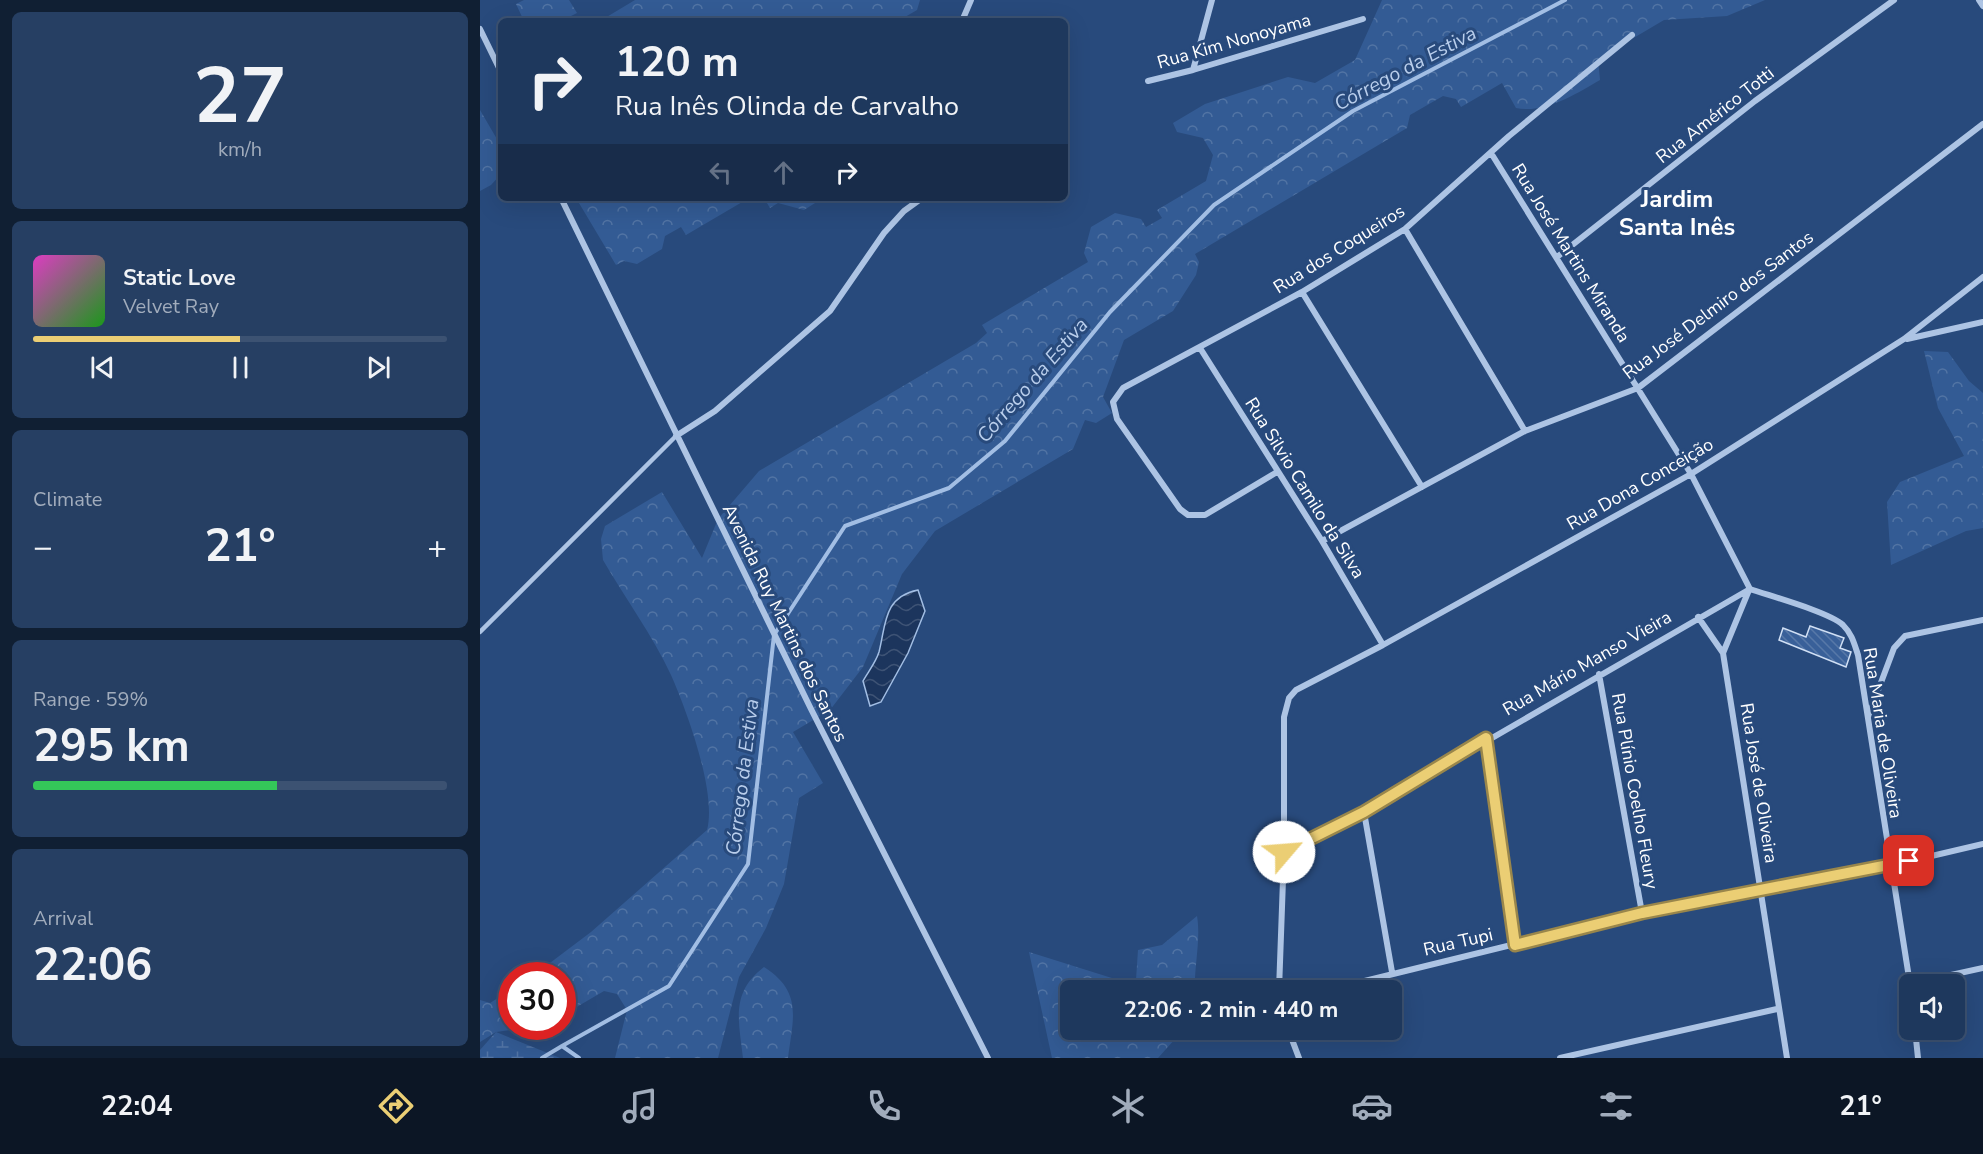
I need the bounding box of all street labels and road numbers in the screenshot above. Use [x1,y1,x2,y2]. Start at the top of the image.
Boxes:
street label: Rua Kim Nonoyama [1154,8,1314,74]
street label: Rua Américo Totti [1651,61,1779,169]
street label: Rua José Martins Miranda [1506,159,1636,347]
street label: Rua dos Coqueiros [1269,199,1409,299]
street label: Rua José Delmiro dos Santos [1618,225,1818,385]
street label: Rua Silvio Camilo da Silva [1239,393,1371,583]
street label: Rua Dona Conceição [1562,432,1718,536]
street label: Avenida Ruy Martins dos Santos [717,500,853,746]
street label: Rua Mário Manso Vieira [1498,605,1676,721]
street label: Rua Maria de Oliveira [1858,646,1908,820]
street label: Rua Plínio Coelho Fleury [1606,691,1664,892]
street label: Rua José de Oliveira [1734,701,1784,865]
street label: Rua Tupi [1421,922,1495,962]

